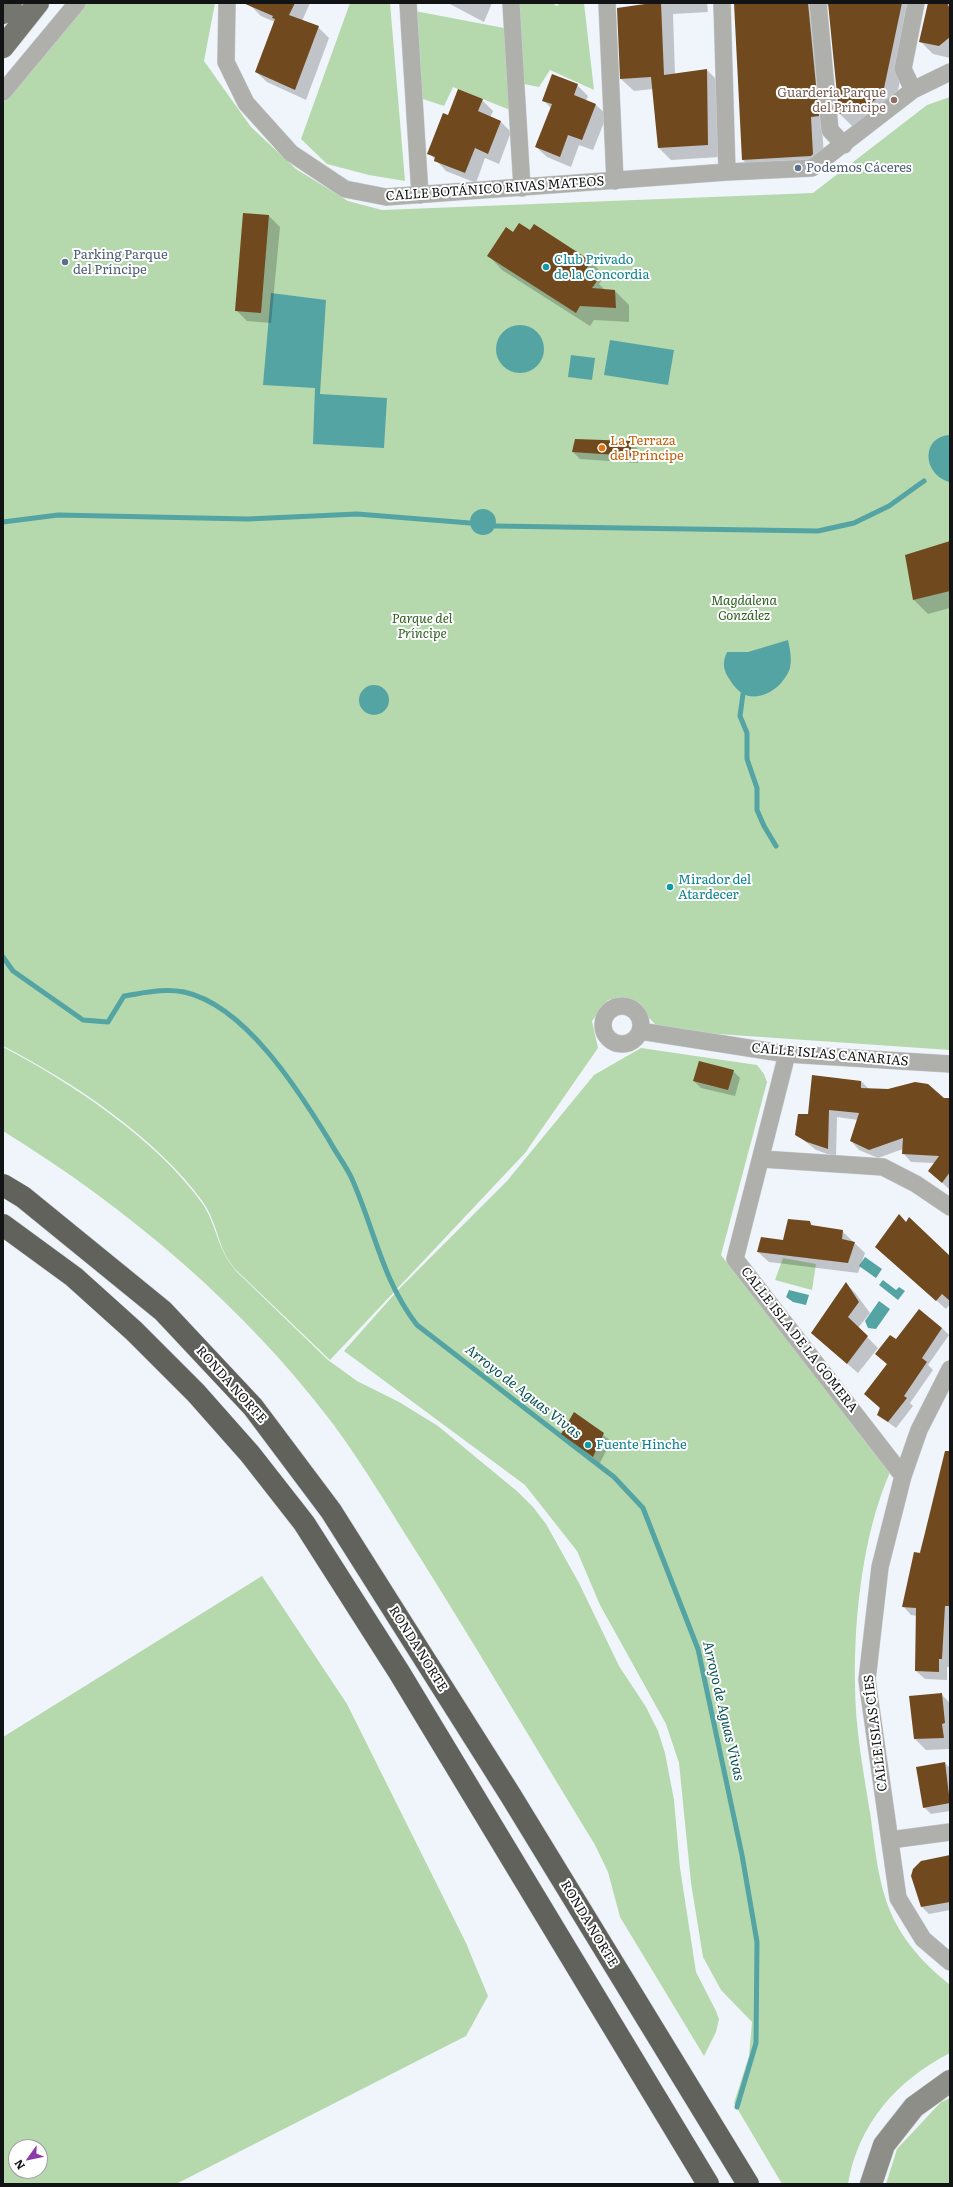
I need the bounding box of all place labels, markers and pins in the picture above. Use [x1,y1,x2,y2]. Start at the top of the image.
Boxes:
place label: Guardería Parque del Príncipe [777,85,886,116]
marker: Guardería Parque del Príncipe [889,95,899,105]
place label: Podemos Cáceres [806,160,912,176]
marker: Podemos Cáceres [793,163,803,173]
place label: Parking Parque del Príncipe [73,247,168,278]
place label: Club Privado de la Concordia [554,252,649,283]
marker: Parking Parque del Príncipe [60,257,70,267]
marker: Club Privado de la Concordia [541,262,551,272]
place label: La Terraza del Príncipe [610,433,684,464]
marker: La Terraza del Príncipe [597,443,607,453]
place label: Mirador del Atardecer [678,872,751,903]
marker: Mirador del Atardecer [665,882,675,892]
place label: Fuente Hinche [596,1437,687,1453]
marker: Fuente Hinche [583,1440,593,1450]

